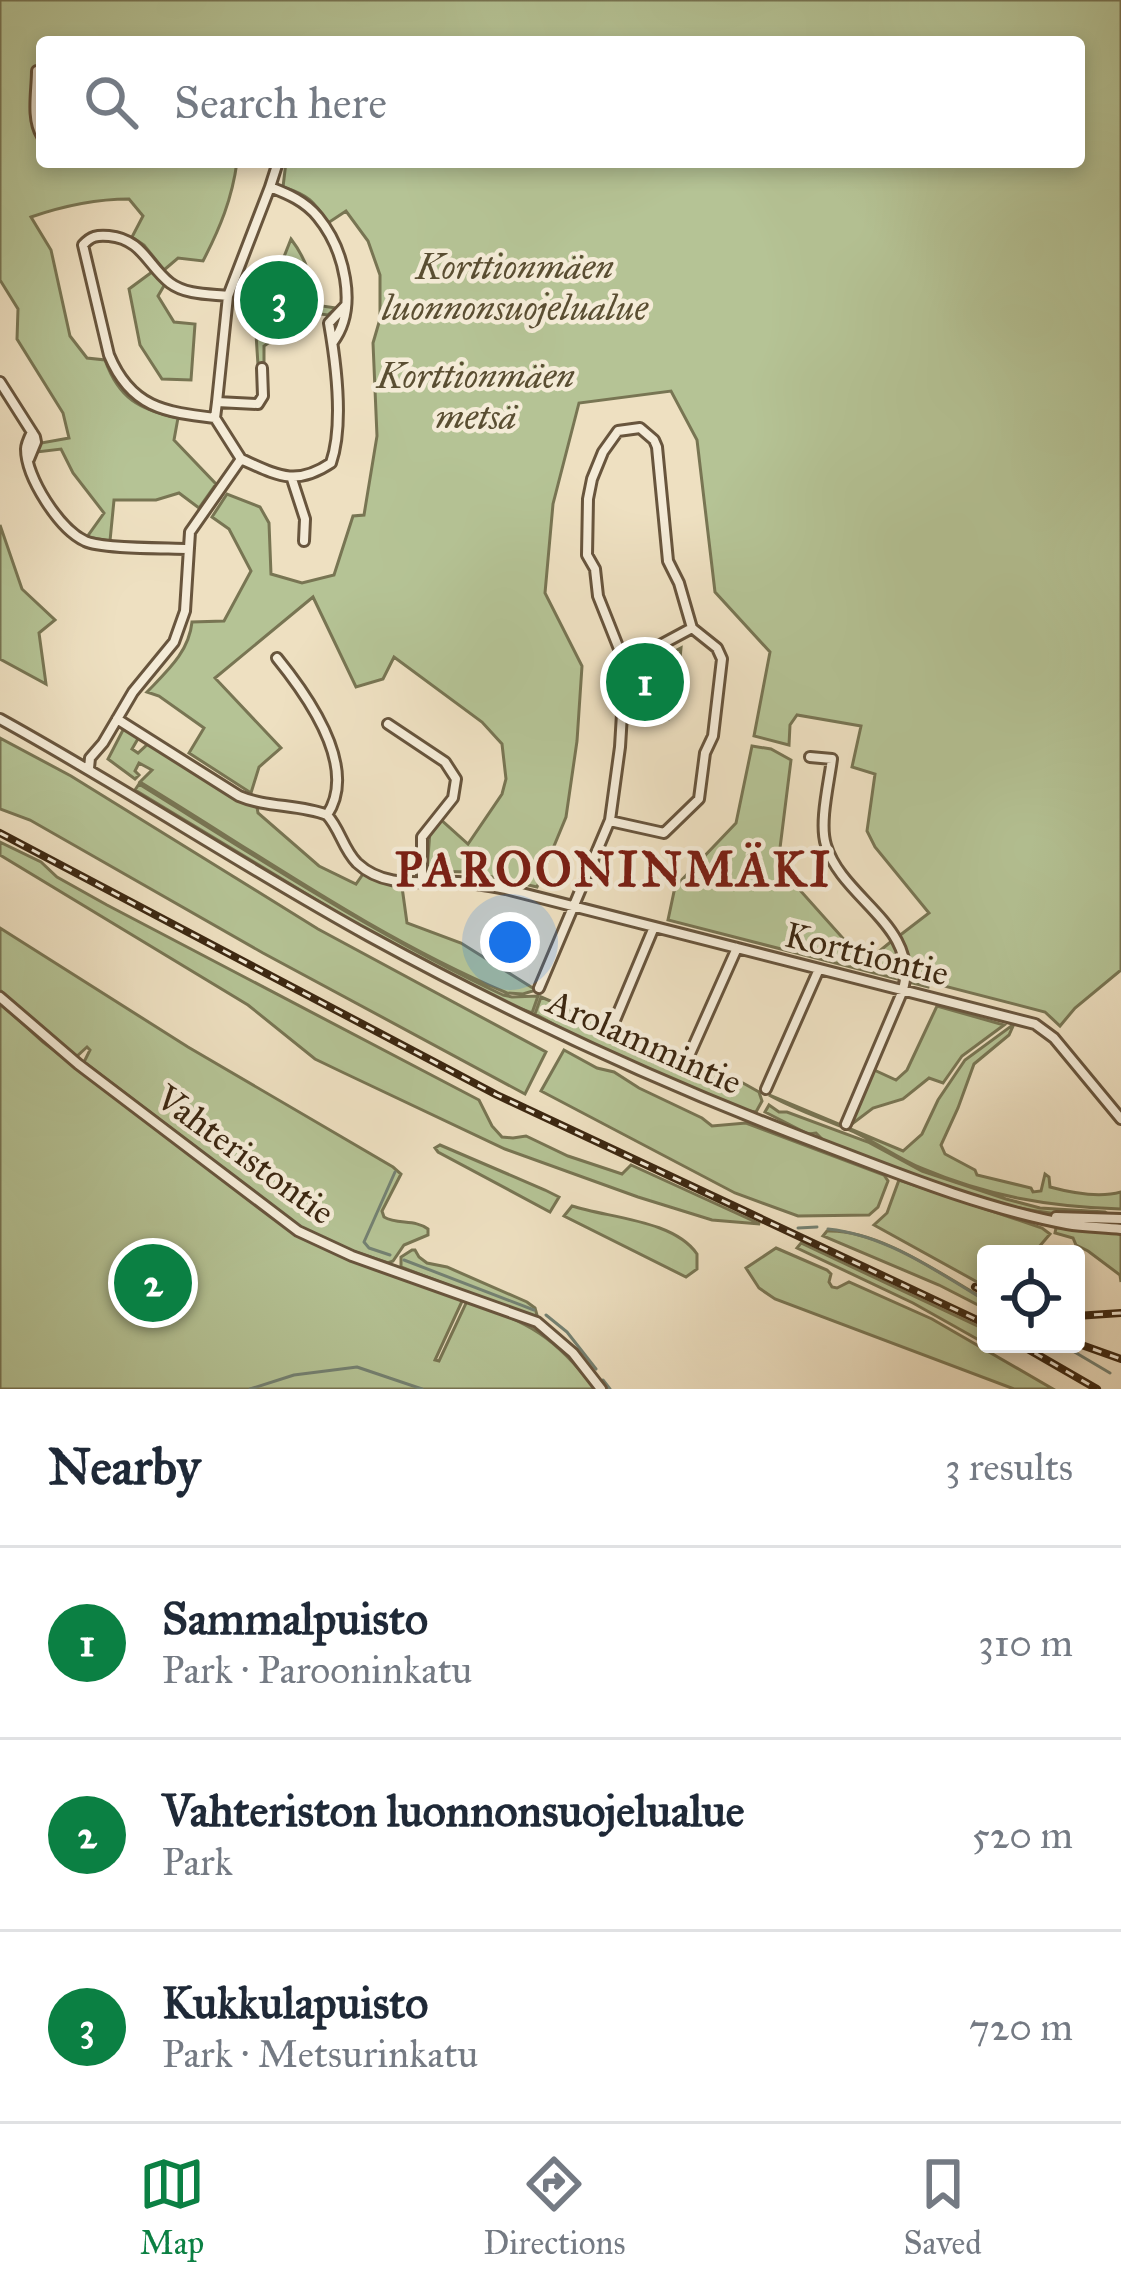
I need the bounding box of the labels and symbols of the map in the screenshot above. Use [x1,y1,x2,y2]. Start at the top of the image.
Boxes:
park label: Korttionmäen luonnonsuojelualue [381,245,649,330]
pin: 3 [240,255,318,345]
park label: Korttionmäen metsä [375,354,575,439]
pin: 1 [606,637,684,727]
district label: PAROONINMÄKI [395,840,833,899]
your location [480,912,540,972]
street label: Korttiontie [780,912,953,996]
street label: Arolammintie [539,979,749,1104]
street label: Vahteristontie [147,1075,343,1234]
pin: 2 [114,1238,192,1328]

